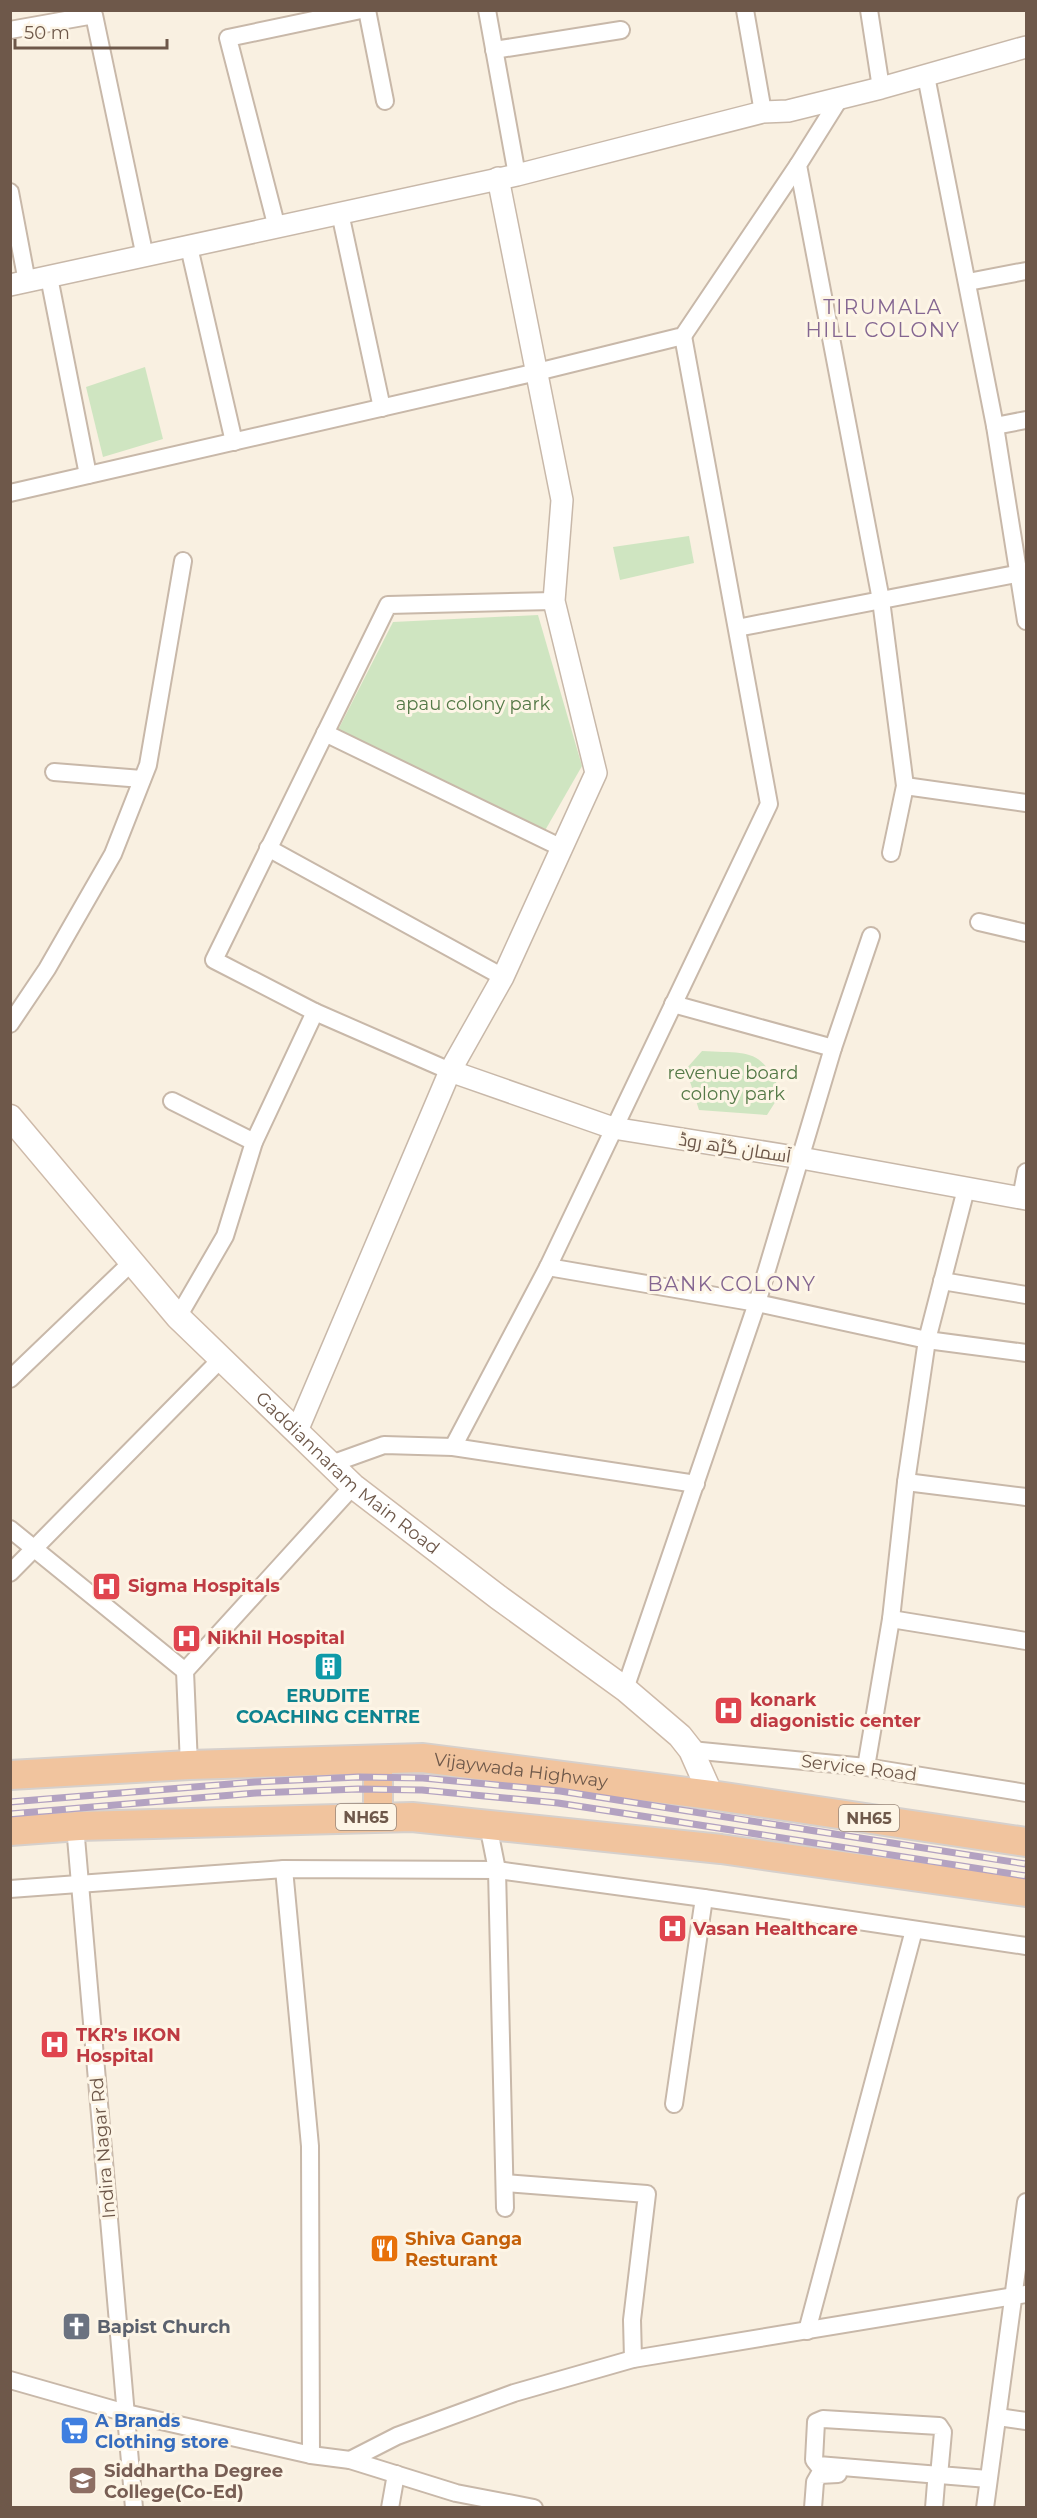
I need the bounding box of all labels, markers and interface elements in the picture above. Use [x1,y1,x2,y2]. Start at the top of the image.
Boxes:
scale bar [15,12,166,50]
text: 50 m [24,22,70,44]
district label: TIRUMALA HILL COLONY [806,295,960,342]
park label: apau colony park [396,693,550,715]
park label: revenue board colony park [667,1062,799,1105]
street label: آسمان گڑھ روڈ [677,1128,793,1168]
district label: BANK COLONY [648,1272,816,1296]
street label: Gaddiannaram Main Road [251,1387,444,1559]
hospital icon: Sigma Hospitals [91,1570,123,1602]
place label: Sigma Hospitals [128,1575,280,1597]
hospital icon: Nikhil Hospital [170,1622,202,1654]
place label: Nikhil Hospital [207,1627,345,1649]
building icon: ERUDITE COACHING CENTRE [312,1651,344,1683]
place label: ERUDITE COACHING CENTRE [236,1685,420,1728]
place label: konark diagonistic center [750,1689,921,1732]
hospital icon: konark diagonistic center [713,1694,745,1726]
street label: Vijaywada Highway [433,1749,609,1793]
street label: Service Road [800,1750,918,1786]
road number: NH65 [336,1804,396,1830]
road number: NH65 [839,1805,899,1831]
hospital icon: Vasan Healthcare [656,1913,688,1945]
place label: Vasan Healthcare [692,1918,858,1940]
place label: TKR's IKON Hospital [76,2024,181,2067]
hospital icon: TKR's IKON Hospital [39,2029,71,2061]
street label: Indira Nagar Rd [86,2076,120,2220]
place label: Shiva Ganga Resturant [405,2228,522,2271]
restaurant icon: Shiva Ganga Resturant [368,2233,400,2265]
church icon: Bapist Church [60,2311,92,2343]
place label: Bapist Church [97,2316,231,2338]
place label: A Brands Clothing store [94,2410,229,2453]
supermarket icon: A Brands Clothing store [58,2415,90,2447]
place label: Siddhartha Degree College(Co-Ed) [104,2460,283,2503]
school or university icon: Siddhartha Degree College(Co-Ed) [67,2465,99,2497]

